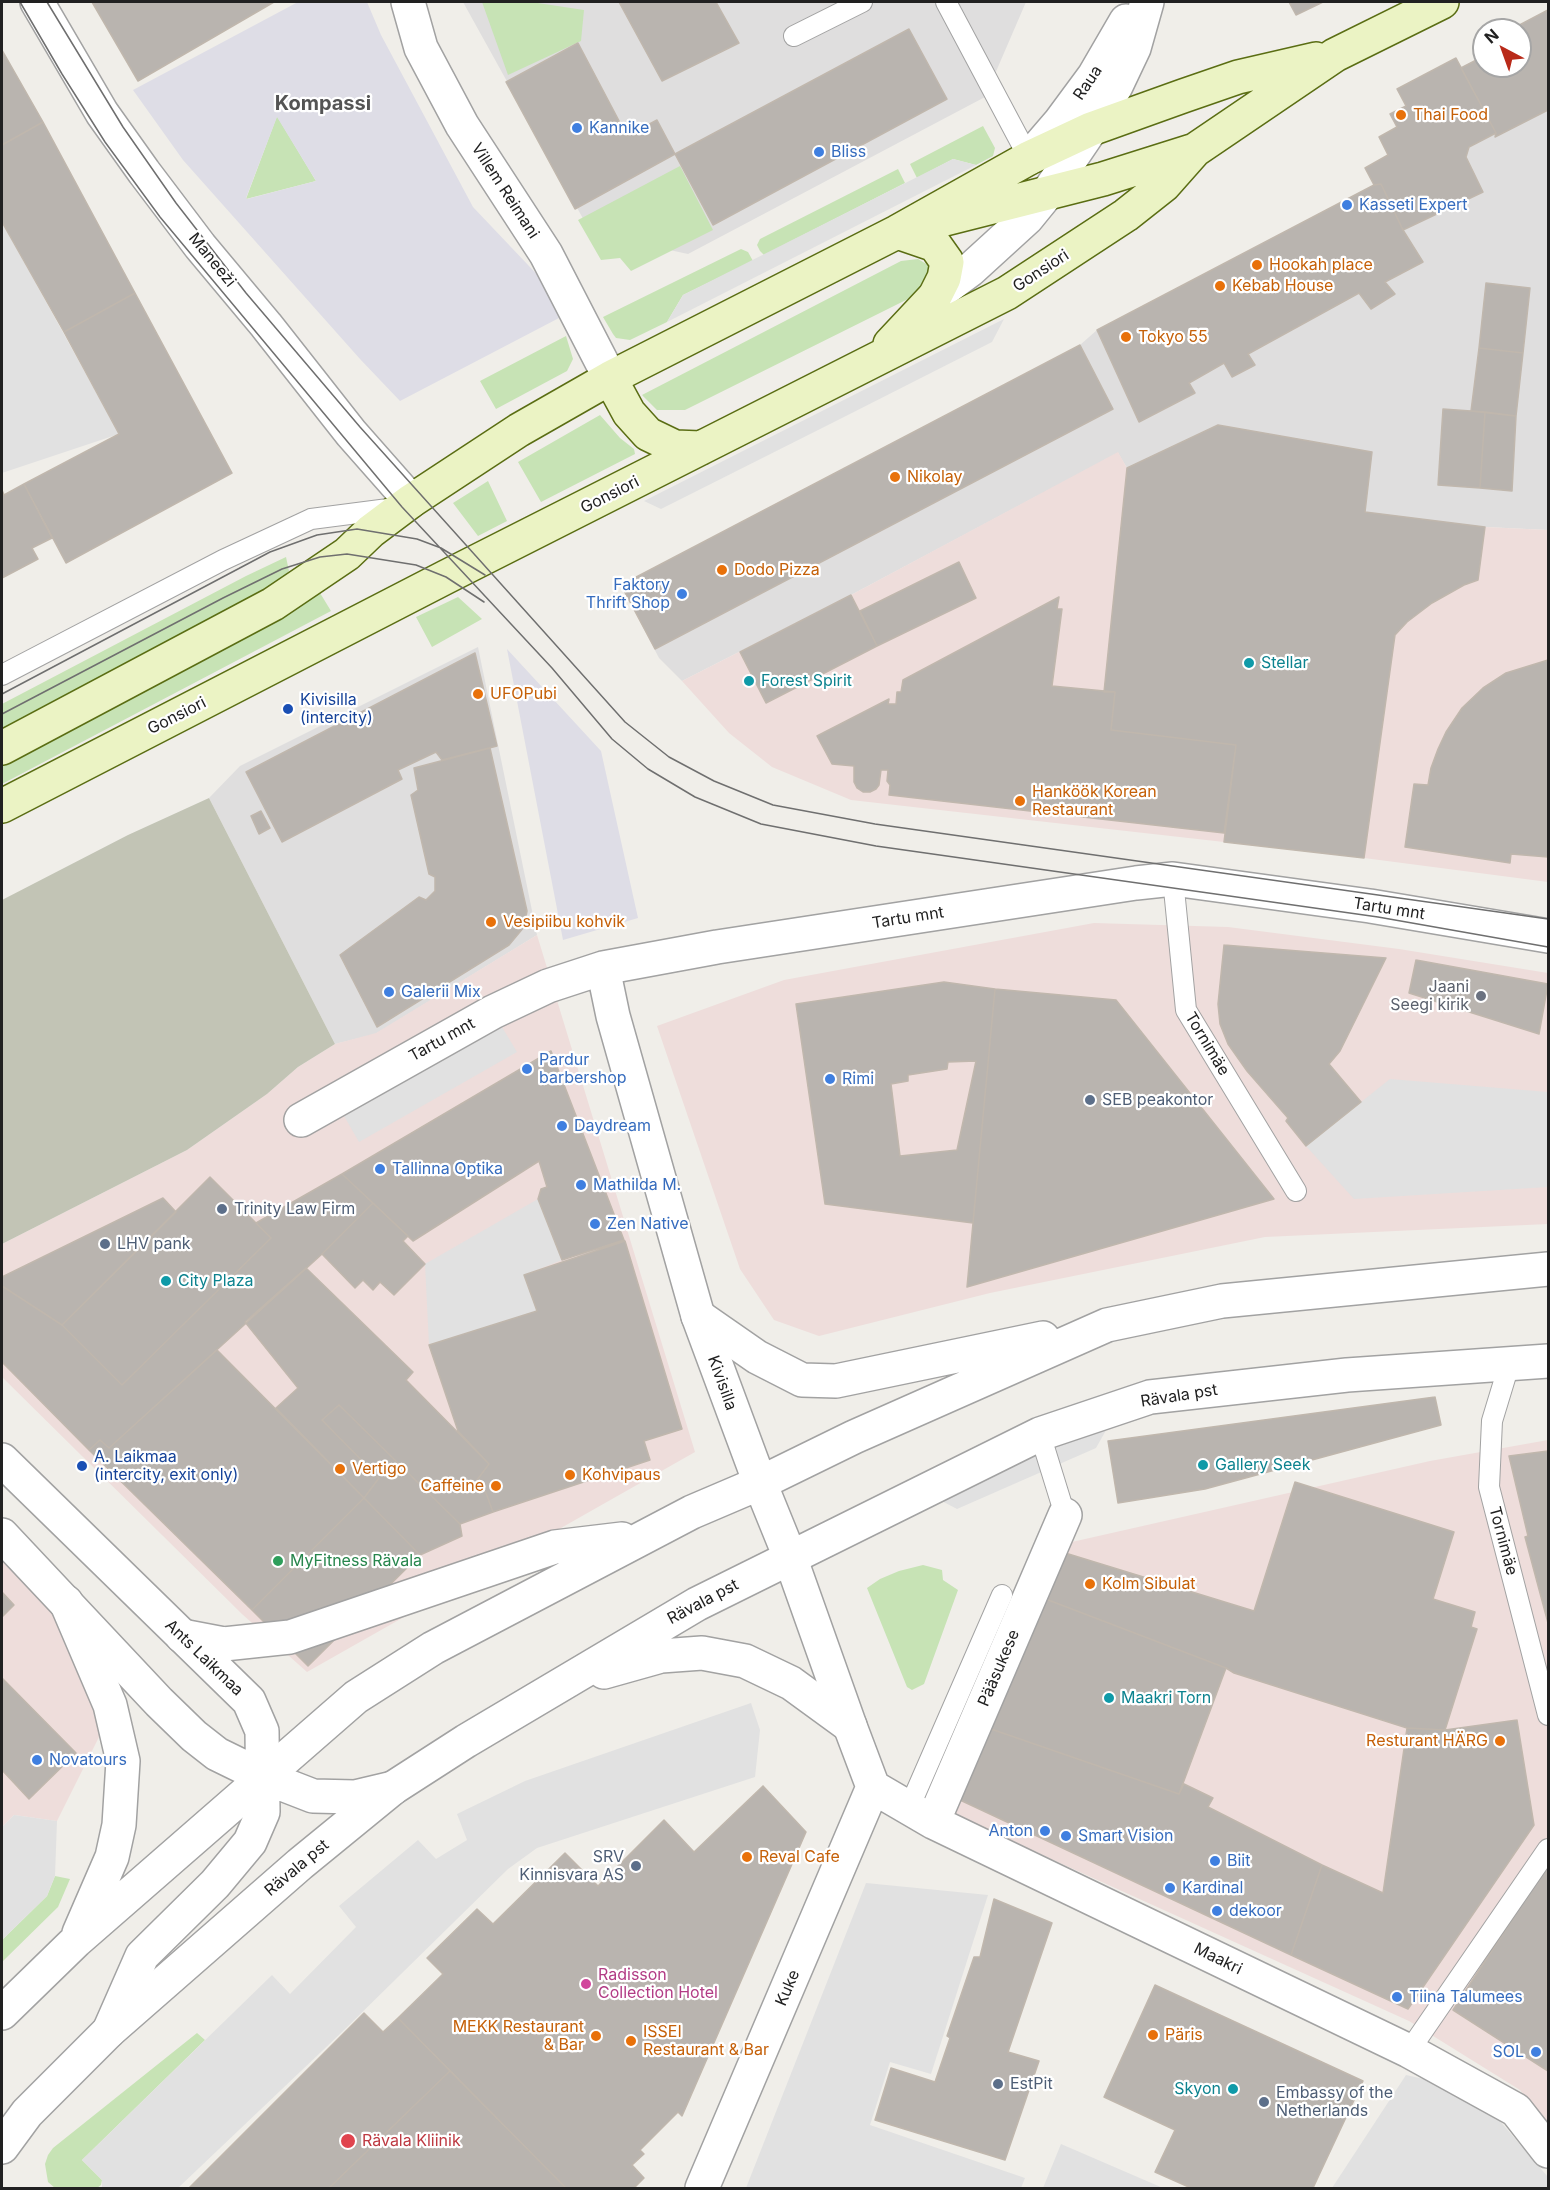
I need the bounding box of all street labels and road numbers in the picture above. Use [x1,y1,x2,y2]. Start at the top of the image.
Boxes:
street label: Raua [1070,62,1106,104]
street label: Villem Reimani [467,140,543,242]
street label: Maneeži [184,229,240,291]
street label: Gonsiori [1009,246,1073,296]
street label: Gonsiori [578,472,642,518]
street label: Gonsiori [145,693,209,739]
street label: Tartu mnt [1352,894,1426,924]
street label: Tartu mnt [871,903,945,933]
street label: Tornimäe [1181,1009,1233,1079]
street label: Tartu mnt [406,1014,478,1066]
street label: Kivisilla [703,1353,741,1413]
street label: Rävala pst [1139,1380,1219,1412]
street label: Tornimäe [1485,1504,1521,1578]
street label: Rävala pst [664,1575,742,1629]
street label: Ants Laikmaa [161,1616,247,1700]
street label: Pääsukese [974,1627,1024,1709]
street label: Rävala pst [261,1836,333,1900]
street label: Maakri [1191,1939,1245,1979]
street label: Kuke [772,1967,804,2009]

